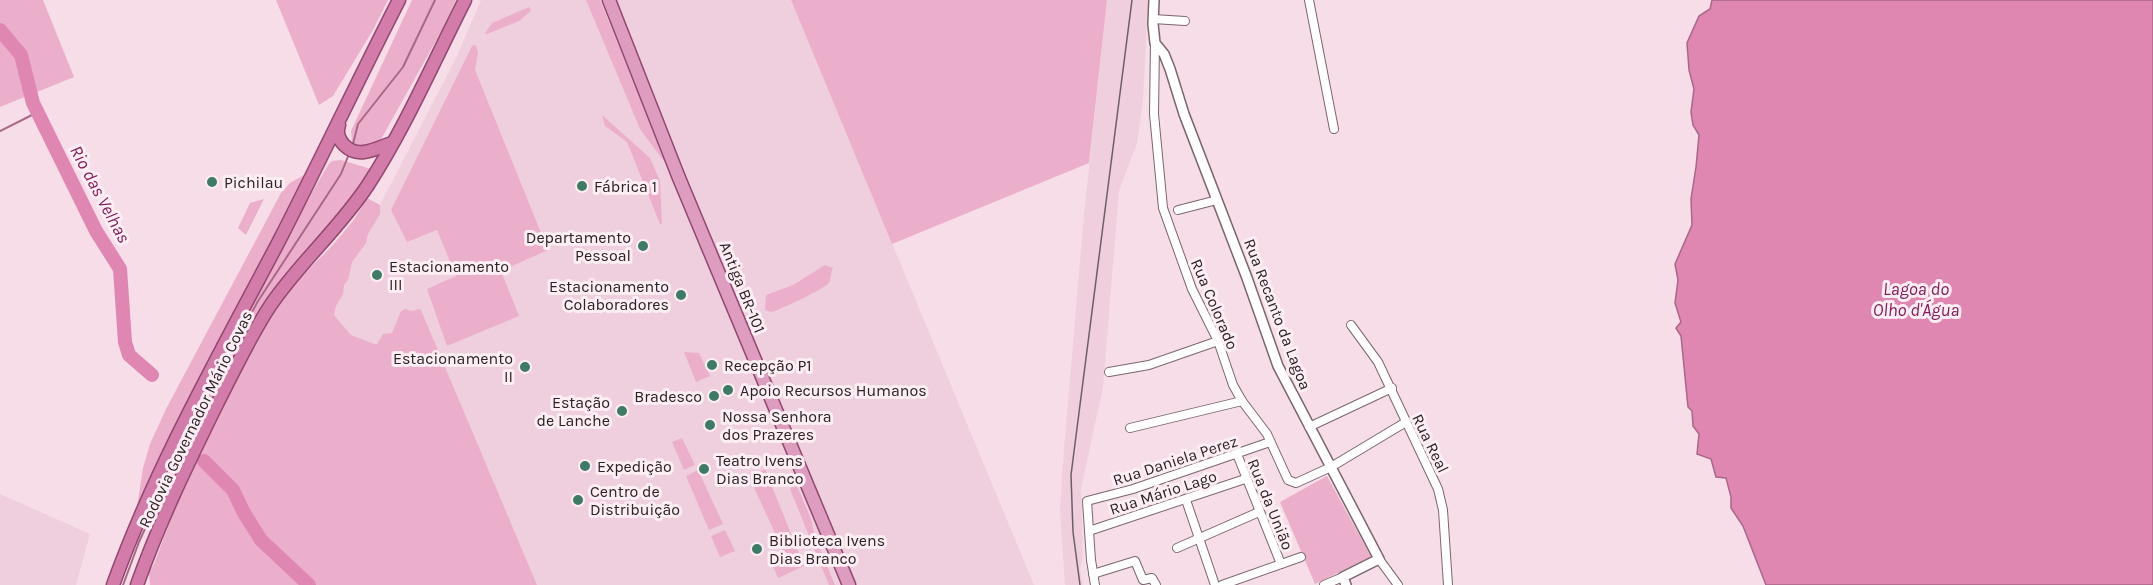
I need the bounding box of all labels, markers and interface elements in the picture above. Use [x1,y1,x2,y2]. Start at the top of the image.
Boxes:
water label: Rio das Velhas [65,141,135,247]
place label: Pichilau [224,173,283,192]
marker: Pichilau [205,175,219,189]
place label: Fábrica 1 [594,177,657,196]
marker: Fábrica 1 [575,179,589,193]
place label: Departamento Pessoal [526,228,631,265]
street label: Rua Recanto da Lagoa [1240,236,1315,392]
marker: Departamento Pessoal [636,239,650,253]
street label: Antiga BR-101 [716,239,769,336]
street label: Rua Colorado [1187,256,1242,352]
place label: Estacionamento III [389,257,509,294]
marker: Estacionamento III [370,268,384,282]
place label: Estacionamento Colaboradores [549,277,669,314]
water label: Lagoa do Olho d'Água [1873,278,1959,321]
marker: Estacionamento Colaboradores [674,288,688,302]
street label: Rodovia Governador Mário Covas [135,308,256,531]
place label: Estacionamento II [393,349,513,386]
place label: Recepção P1 [724,356,812,375]
marker: Recepção P1 [705,358,719,372]
marker: Estacionamento II [518,360,532,374]
place label: Apoio Recursos Humanos [740,381,927,400]
marker: Apoio Recursos Humanos [721,383,735,397]
place label: Bradesco [634,387,702,406]
marker: Bradesco [707,389,721,403]
place label: Estação de Lanche [536,393,610,430]
marker: Estação de Lanche [615,404,629,418]
place label: Nossa Senhora dos Prazeres [722,407,832,444]
street label: Rua Real [1408,411,1453,476]
marker: Nossa Senhora dos Prazeres [703,418,717,432]
street label: Rua Daniela Perez [1110,431,1240,490]
place label: Teatro Ivens Dias Branco [716,451,804,488]
street label: Rua da União [1244,456,1297,553]
place label: Expedição [597,457,672,476]
marker: Expedição [578,459,592,473]
marker: Teatro Ivens Dias Branco [697,462,711,476]
street label: Rua Mário Lago [1107,466,1219,519]
place label: Centro de Distribuição [590,482,680,519]
marker: Centro de Distribuição [571,493,585,507]
place label: Biblioteca Ivens Dias Branco [769,531,885,568]
marker: Biblioteca Ivens Dias Branco [750,542,764,556]

